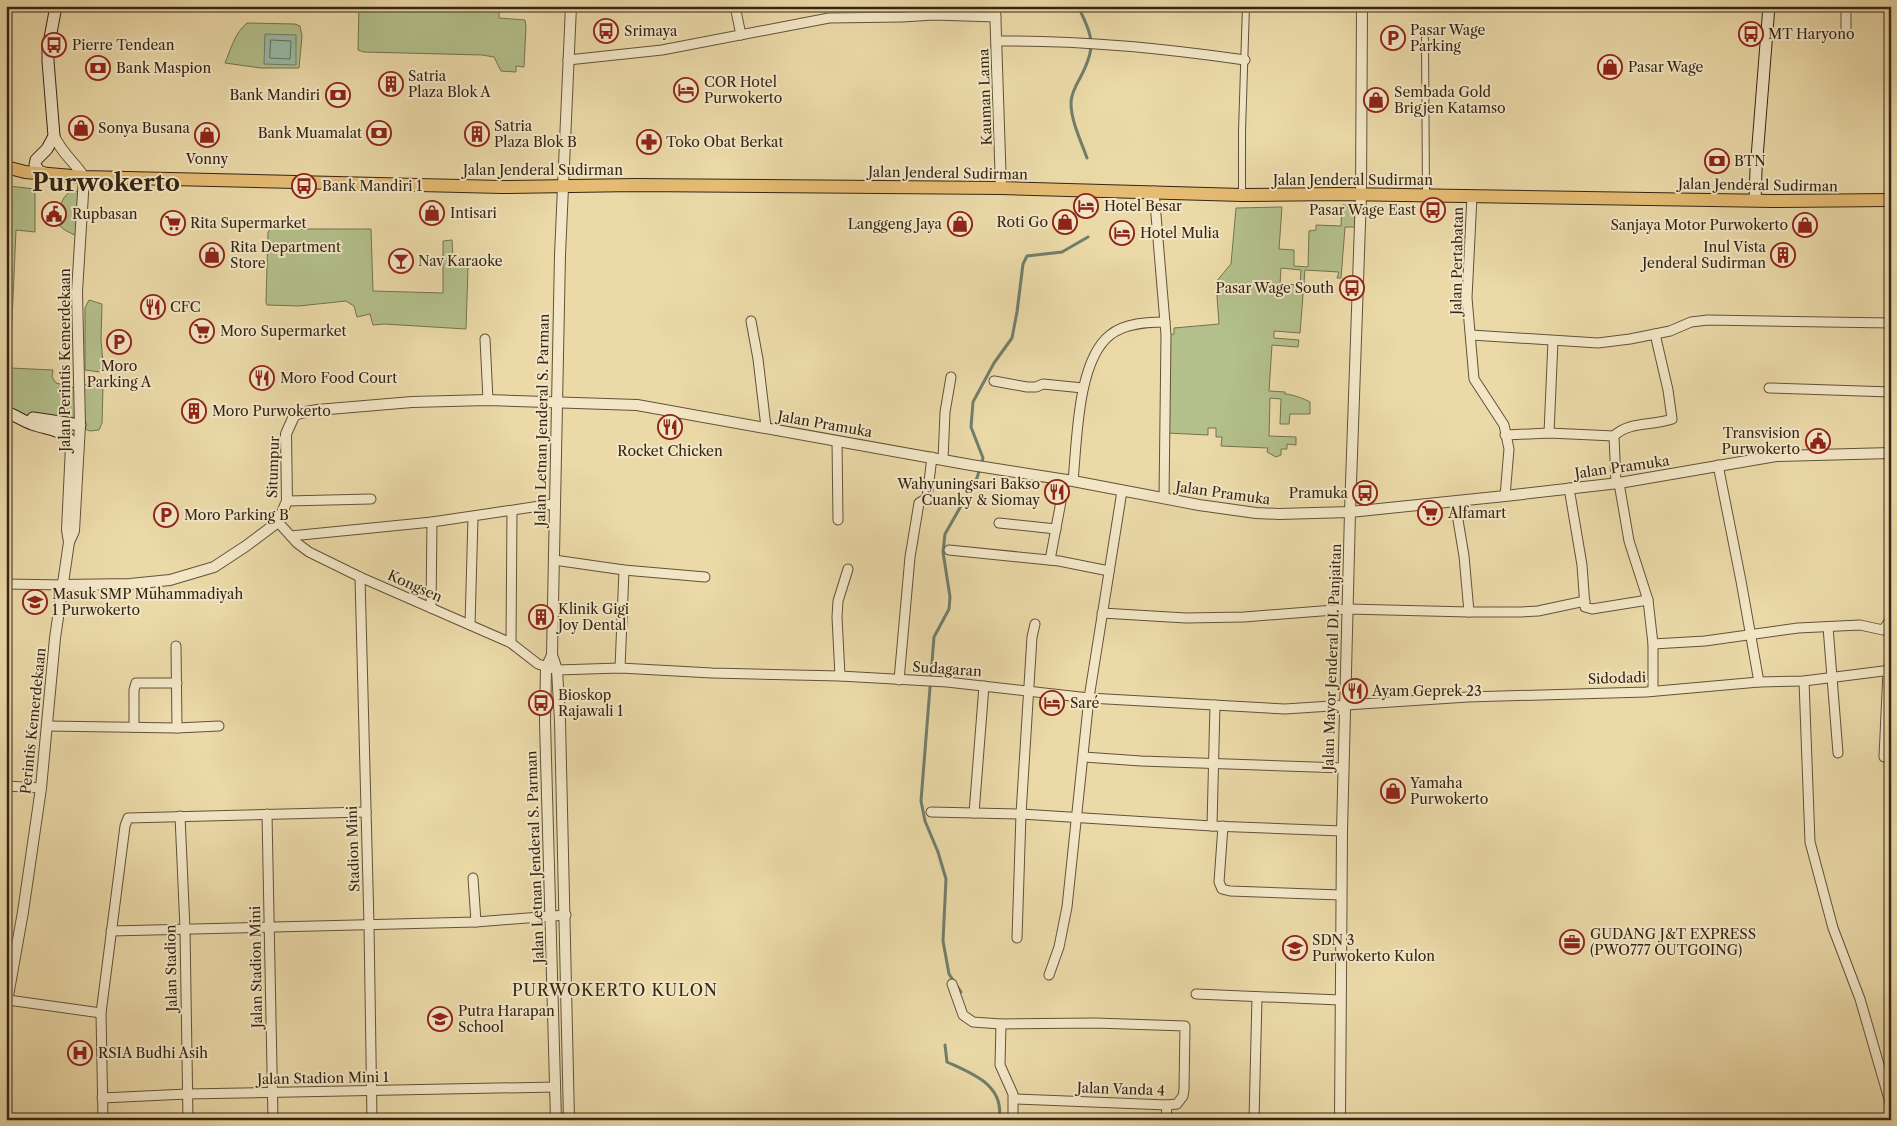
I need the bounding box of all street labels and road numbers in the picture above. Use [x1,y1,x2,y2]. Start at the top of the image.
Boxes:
street label: Kauman Lama [974,48,996,146]
street label: Jalan Jenderal Sudirman [461,161,623,179]
street label: Jalan Jenderal Sudirman [866,163,1028,183]
street label: Jalan Jenderal Sudirman [1271,171,1433,189]
street label: Jalan Jenderal Sudirman [1676,175,1838,195]
street label: Jalan Pertabatan [1447,207,1467,317]
street label: Jalan Perintis Kemerdekaan [56,268,74,454]
street label: Jalan Letnan Jenderal S. Parman [531,313,553,529]
street label: Jalan Pramuka [774,406,874,441]
street label: Situmpur [263,435,283,498]
street label: Jalan Pramuka [1571,451,1671,483]
street label: Jalan Pramuka [1172,477,1272,509]
street label: Jalan Mayor Jenderal DI. Panjaitan [1319,543,1345,773]
street label: Kongsen [385,566,445,606]
street label: Perintis Kemerdekaan [16,647,50,795]
street label: Sudagaran [912,658,983,680]
street label: Sidodadi [1587,668,1647,688]
street label: Jalan Letnan Jenderal S. Parman [522,750,548,966]
street label: Stadion Mini [343,806,363,892]
street label: Jalan Stadion Mini [246,906,266,1030]
street label: Jalan Stadion [161,924,181,1014]
street label: Jalan Stadion Mini 1 [255,1068,389,1088]
street label: Jalan Vanda 4 [1075,1078,1165,1100]

